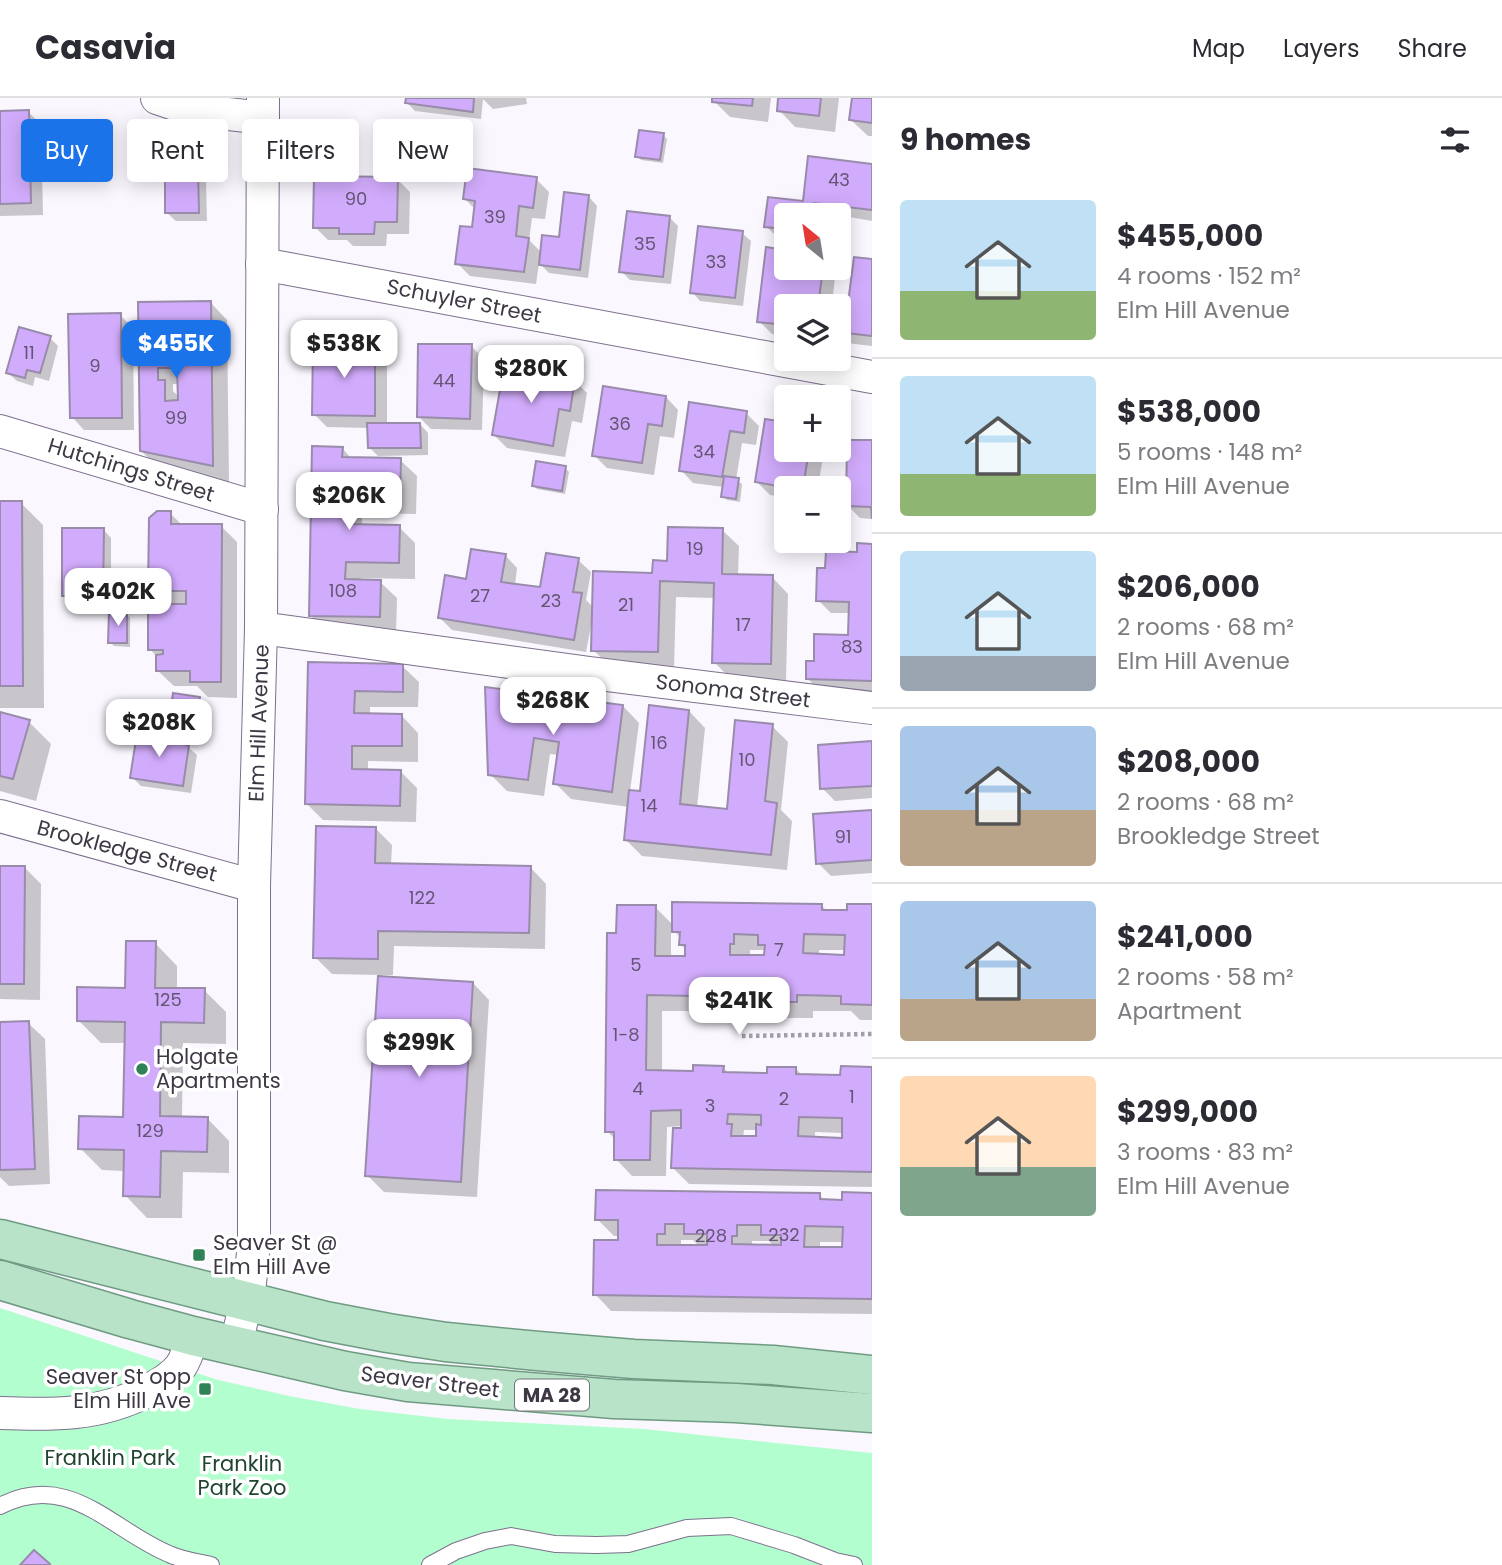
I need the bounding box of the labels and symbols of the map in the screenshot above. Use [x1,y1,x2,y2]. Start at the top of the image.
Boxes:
house number: 43 [828,167,850,192]
house number: 90 [345,186,367,211]
north arrow [774,203,850,280]
house number: 39 [484,204,506,229]
house number: 35 [634,231,656,256]
house number: 33 [705,249,727,274]
street label: Schuyler Street [384,271,544,330]
pin: $455K [127,320,225,380]
pin: $538K [295,320,393,380]
house number: 11 [23,340,35,365]
pin: $280K [482,345,580,405]
house number: 9 [89,353,101,378]
house number: 44 [433,368,455,393]
house number: 99 [165,405,187,430]
house number: 36 [609,411,631,436]
street label: Hutchings Street [44,430,218,509]
house number: 34 [693,439,715,464]
pin: $206K [300,472,398,532]
house number: 19 [686,536,704,561]
pin: $402K [69,568,167,628]
house number: 108 [329,578,357,603]
house number: 27 [470,583,490,608]
house number: 23 [541,588,561,613]
house number: 21 [618,592,634,617]
house number: 17 [735,612,751,637]
house number: 83 [841,634,863,659]
street label: Elm Hill Avenue [241,644,276,802]
street label: Sonoma Street [654,667,812,714]
pin: $268K [504,678,602,737]
pin: $208K [110,700,208,759]
house number: 16 [650,730,668,755]
house number: 10 [738,747,756,772]
house number: 14 [640,793,658,818]
street label: Brookledge Street [34,813,220,888]
house number: 91 [834,824,852,849]
house number: 122 [409,885,435,910]
house number: 7 [774,937,784,962]
house number: 5 [630,952,642,977]
pin: $241K [690,978,788,1037]
house number: 125 [154,987,182,1012]
pin: $299K [370,1020,468,1079]
house number: 1-8 [612,1022,640,1047]
place label: Holgate Apartments [156,1042,281,1095]
marker: Holgate Apartments [134,1061,150,1077]
house number: 4 [632,1076,644,1101]
house number: 1 [849,1084,855,1109]
house number: 2 [779,1086,789,1111]
house number: 3 [705,1093,715,1118]
house number: 129 [136,1118,164,1143]
house number: 232 [768,1222,800,1247]
house number: 228 [695,1223,727,1248]
place label: Seaver St @ Elm Hill Ave [213,1228,338,1281]
marker: Seaver St @ Elm Hill Ave [191,1247,207,1263]
street label: Seaver Street [359,1359,501,1404]
place label: Seaver St opp Elm Hill Ave [46,1362,191,1415]
road number: MA 28 [515,1380,589,1410]
marker: Seaver St opp Elm Hill Ave [197,1381,213,1397]
park label: Franklin Park [44,1443,176,1472]
park label: Franklin Park Zoo [198,1449,286,1502]

